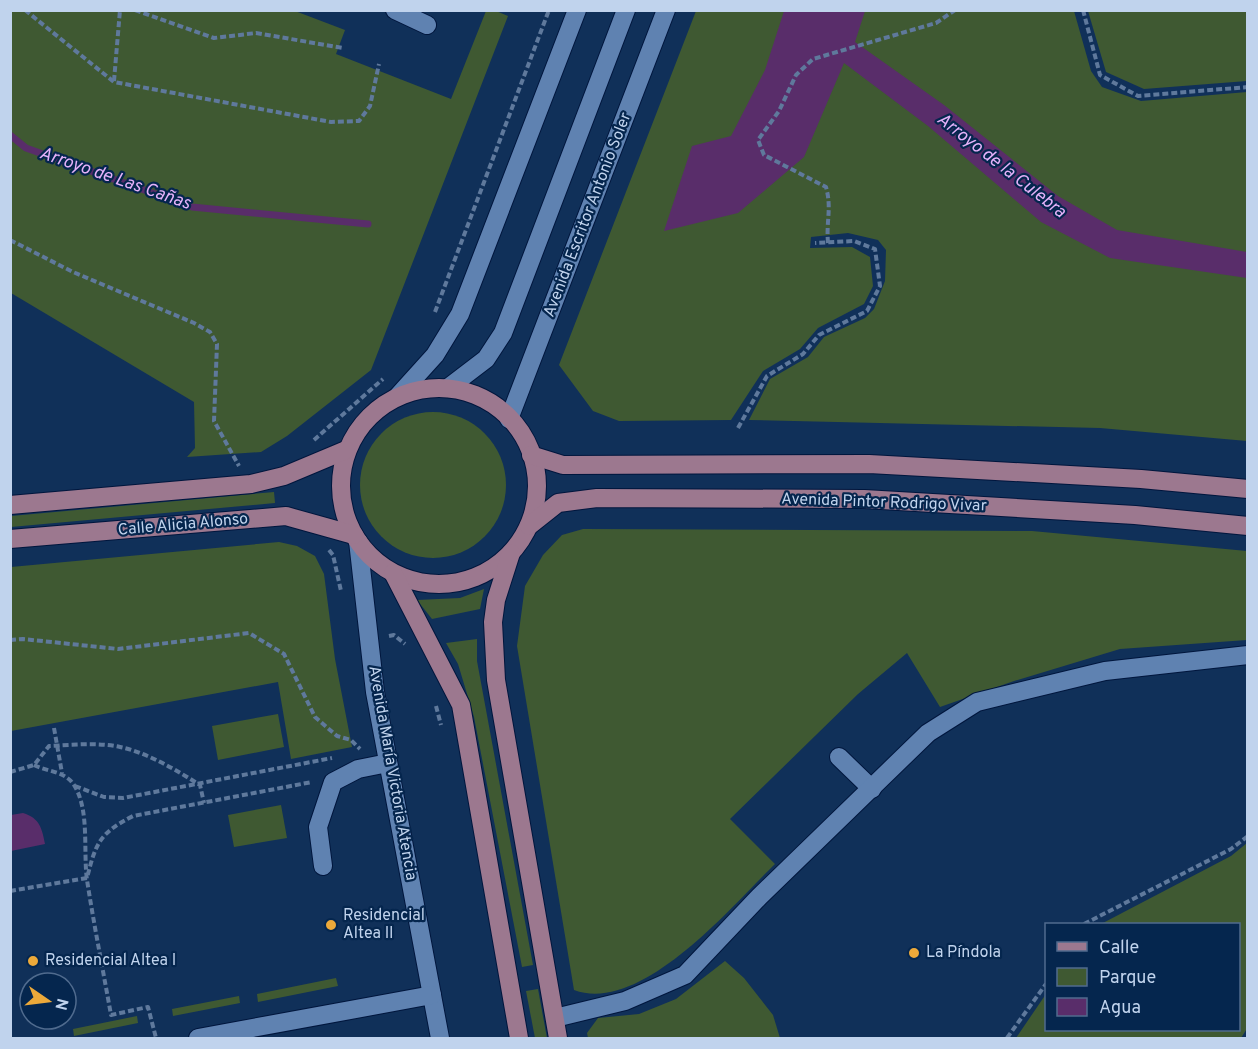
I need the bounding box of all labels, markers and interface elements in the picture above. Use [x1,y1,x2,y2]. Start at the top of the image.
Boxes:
water label: Arroyo de la Culebra [932,108,1071,224]
street label: Avenida Escritor Antonio Soler [540,110,636,320]
water label: Arroyo de Las Cañas [36,142,195,216]
street label: Avenida Pintor Rodrigo Vivar [781,489,987,517]
street label: Calle Alicia Alonso [117,509,249,541]
street label: Avenida María Victoria Atencia [363,664,421,882]
place label: Residencial Altea II [343,906,425,944]
marker: Residencial Altea II [324,918,338,932]
legend [1045,923,1240,1031]
text: Calle [1099,937,1139,960]
place label: La Píndola [926,943,1001,963]
marker: La Píndola [907,946,921,960]
place label: Residencial Altea I [45,951,176,971]
marker: Residencial Altea I [26,954,40,968]
text: Parque [1099,967,1156,990]
north arrow [18,971,78,1031]
text: N [50,996,72,1012]
text: Agua [1099,997,1141,1020]

